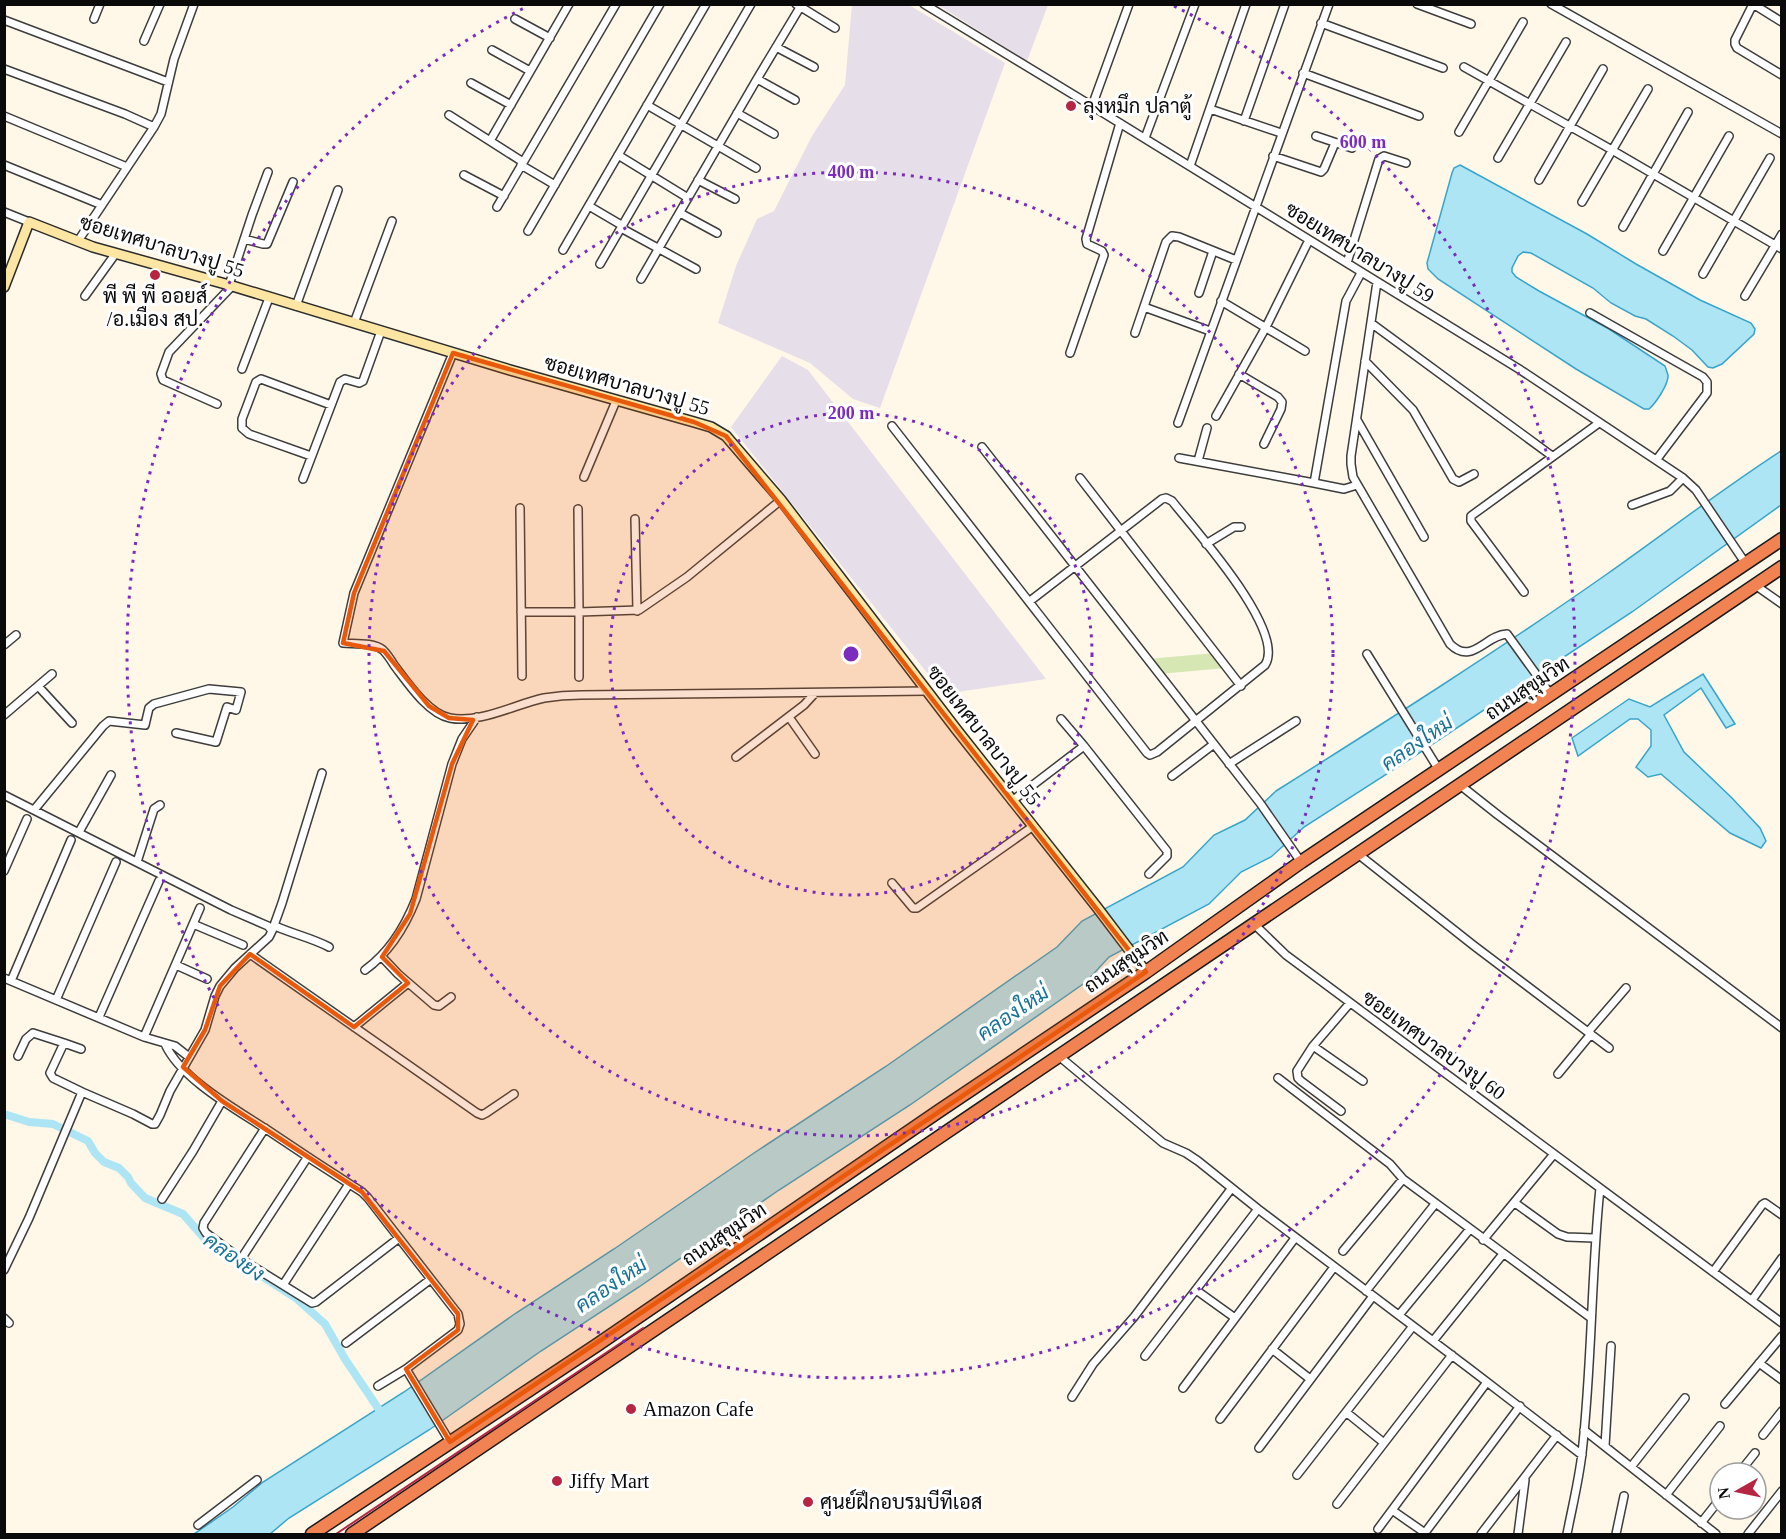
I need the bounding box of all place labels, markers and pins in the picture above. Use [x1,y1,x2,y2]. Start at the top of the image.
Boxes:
place label: ลุงหมึก ปลาตู้ [1083,93,1193,121]
marker: ลุงหมึก ปลาตู้ [1064,99,1078,113]
marker: พี พี พี ออยส์ /อ.เมือง สป. [148,268,162,282]
place label: พี พี พี ออยส์ /อ.เมือง สป. [103,282,207,330]
centre of rings [841,644,861,664]
place label: Amazon Cafe [643,1398,754,1420]
marker: Amazon Cafe [624,1402,638,1416]
place label: Jiffy Mart [569,1470,650,1493]
marker: Jiffy Mart [550,1474,564,1488]
place label: ศูนย์ฝึกอบรมบีทีเอส [820,1488,982,1517]
marker: ศูนย์ฝึกอบรมบีทีเอส [801,1495,815,1509]

